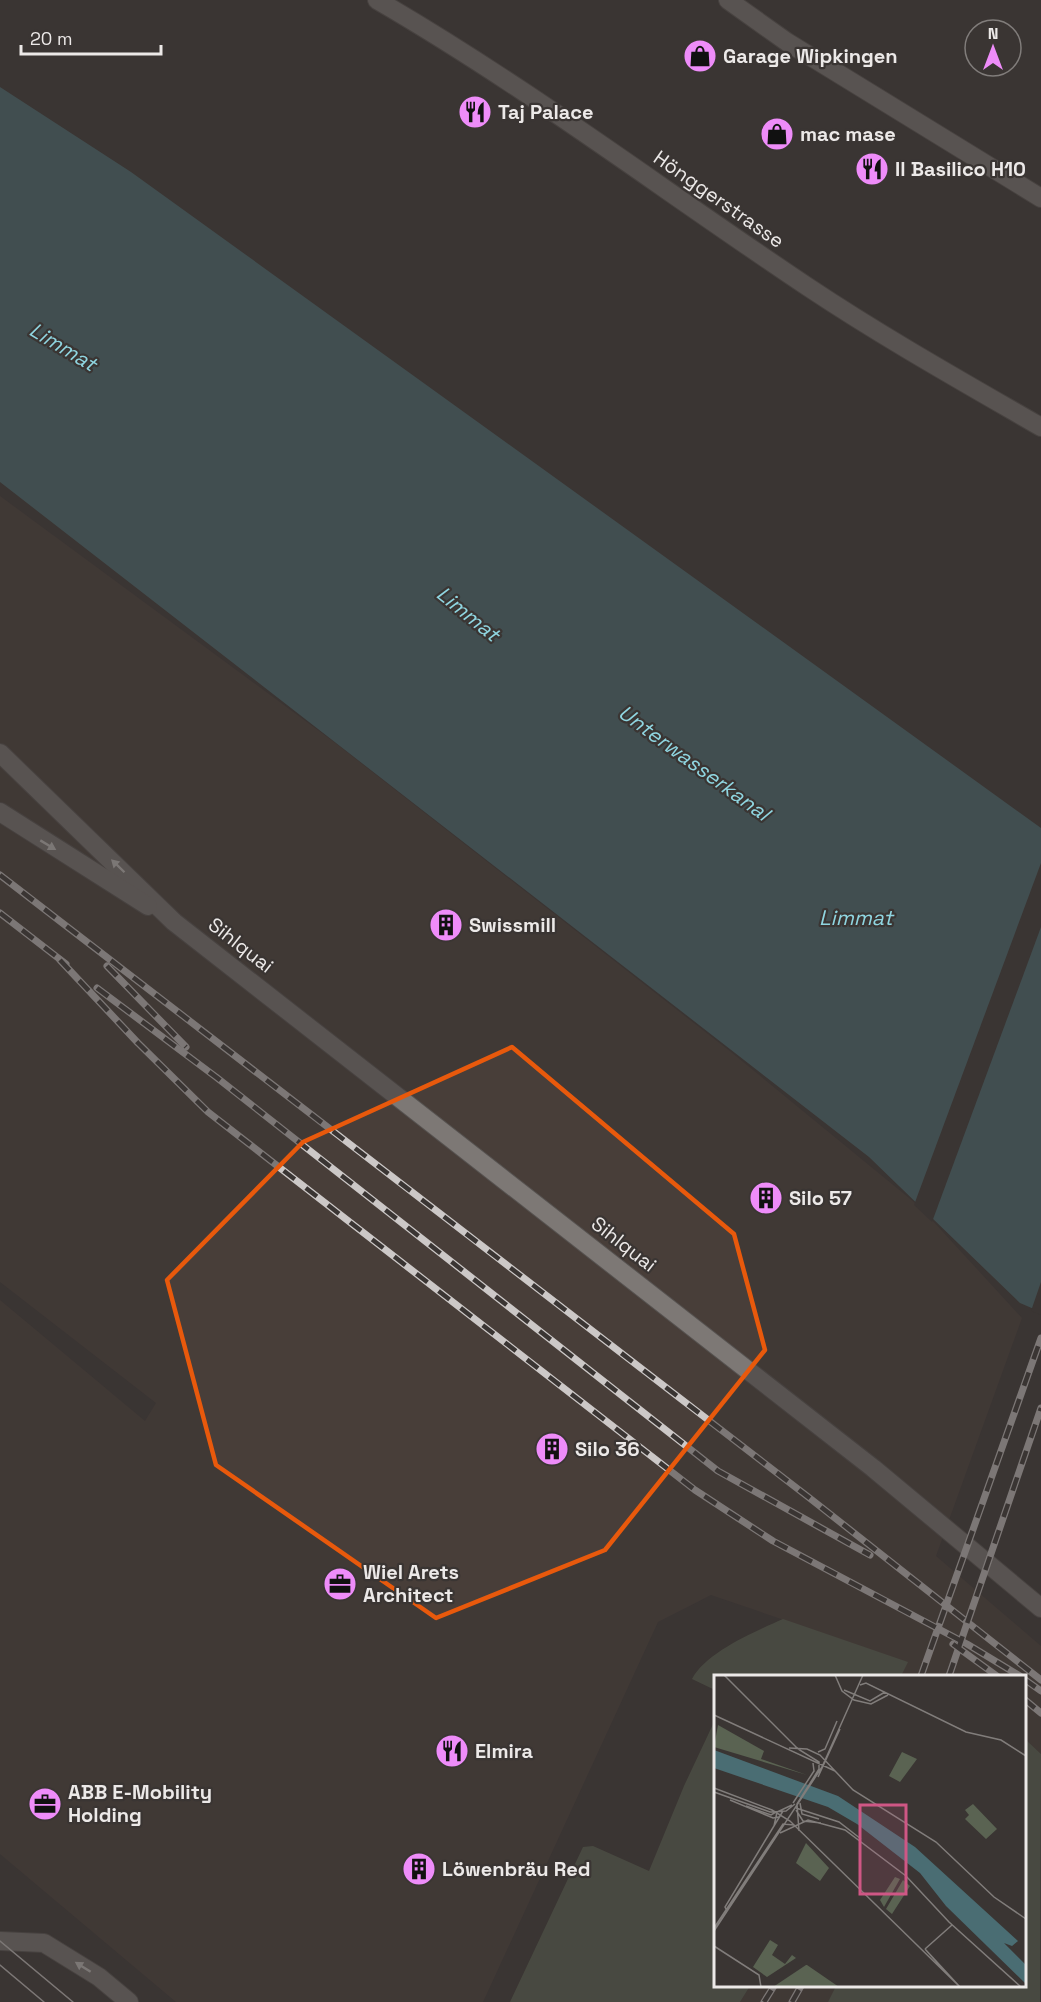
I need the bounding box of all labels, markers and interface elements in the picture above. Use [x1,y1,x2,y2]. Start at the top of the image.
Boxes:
scale bar [21,18,160,56]
north arrow [963,18,1023,78]
text: N [988,23,998,44]
text: 20 m [30,27,73,50]
shop icon: Garage Wipkingen [682,38,718,74]
place label: Garage Wipkingen [723,43,898,69]
restaurant icon: Taj Palace [457,94,493,130]
place label: Taj Palace [498,99,593,125]
shop icon: mac mase [759,116,795,152]
place label: mac mase [800,121,896,147]
street label: Hönggerstrasse [649,144,789,254]
restaurant icon: Il Basilico H10 [854,151,890,187]
place label: Il Basilico H10 [895,156,1026,182]
water label: Limmat [25,316,104,378]
water label: Limmat [431,580,507,649]
water label: Unterwasserkanal [613,699,778,828]
one-way arrow [40,839,56,850]
one-way arrow [110,859,125,873]
water label: Limmat [819,904,895,931]
building icon: Swissmill [428,907,464,943]
street label: Sihlquai [203,911,279,979]
place label: Swissmill [469,912,556,938]
building icon: Silo 57 [748,1180,784,1216]
place label: Silo 57 [789,1185,852,1211]
street label: Sihlquai [586,1210,662,1278]
building icon: Silo 36 [534,1431,570,1467]
place label: Silo 36 [575,1436,640,1462]
place label: Wiel Arets Architect [363,1559,459,1608]
office icon: Wiel Arets Architect [322,1566,358,1602]
inset map [714,1675,1026,1987]
restaurant icon: Elmira [434,1733,470,1769]
place label: Elmira [475,1738,533,1764]
place label: ABB E-Mobility Holding [68,1779,212,1828]
office icon: ABB E-Mobility Holding [27,1786,63,1822]
building icon: Löwenbräu Red [401,1851,437,1887]
place label: Löwenbräu Red [442,1856,591,1882]
one-way arrow [75,1961,91,1972]

